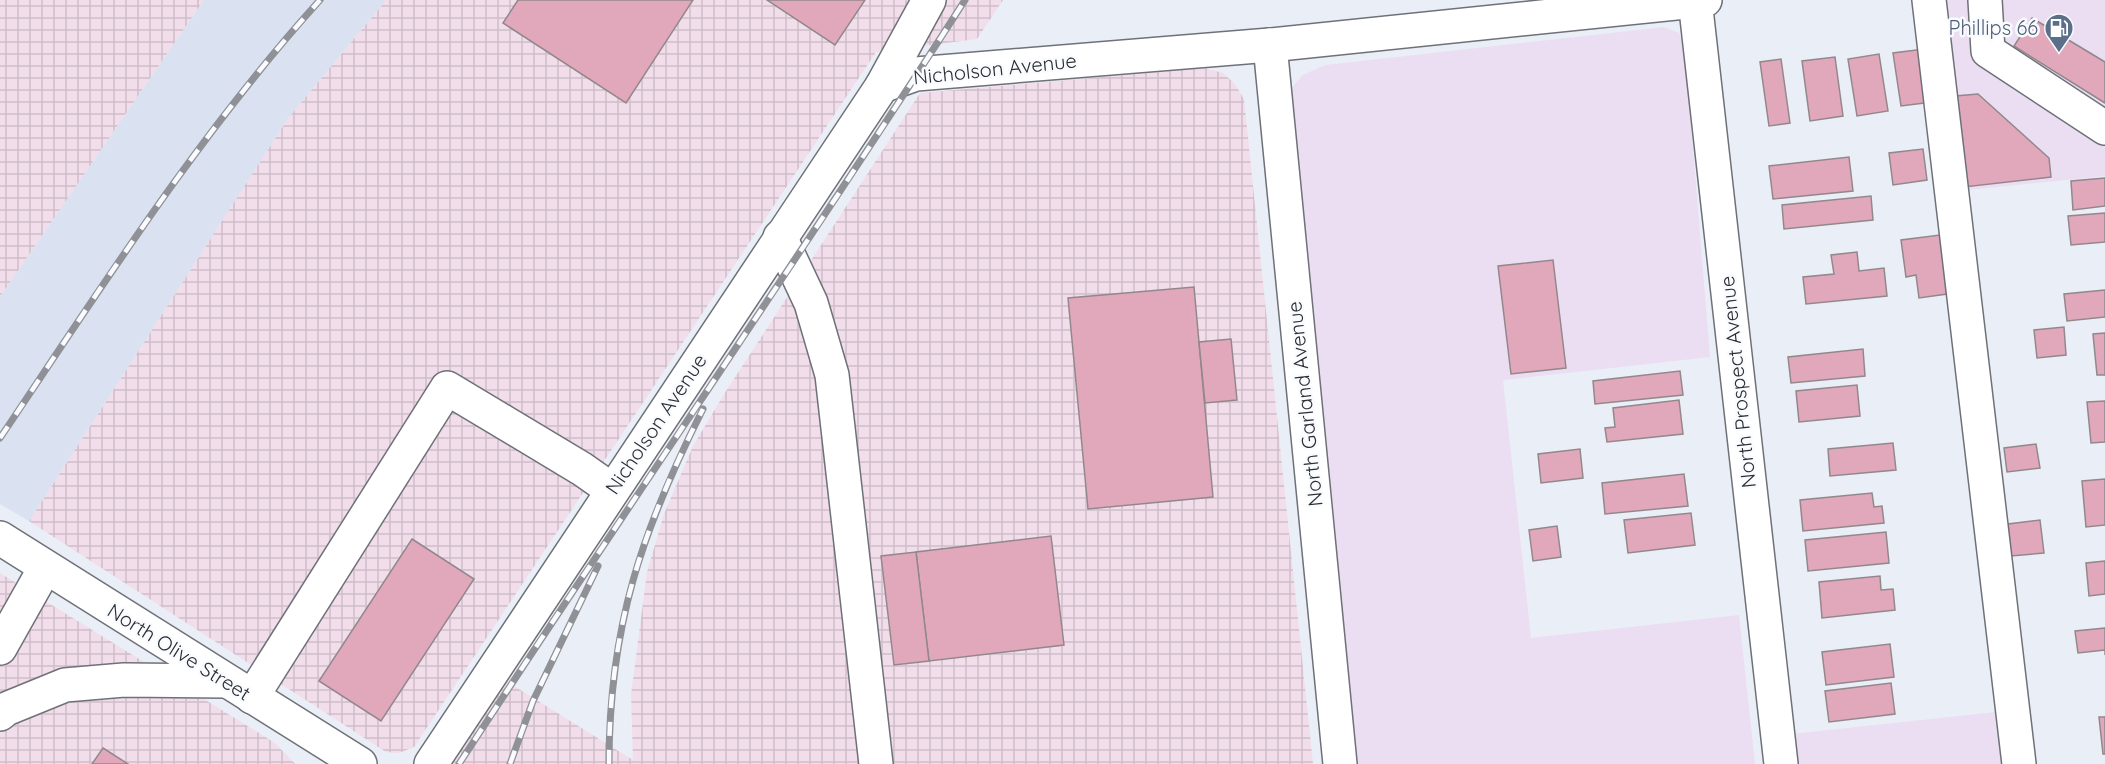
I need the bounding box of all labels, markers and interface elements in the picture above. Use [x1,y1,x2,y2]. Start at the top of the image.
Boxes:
fuel station icon: Phillips 66 [2043,12,2075,54]
place label: Phillips 66 [1948,15,2038,40]
street label: Nicholson Avenue [912,47,1078,90]
street label: North Prospect Avenue [1714,275,1761,489]
street label: North Garland Avenue [1281,300,1328,508]
street label: Nicholson Avenue [599,349,712,499]
street label: North Olive Street [103,598,256,706]

